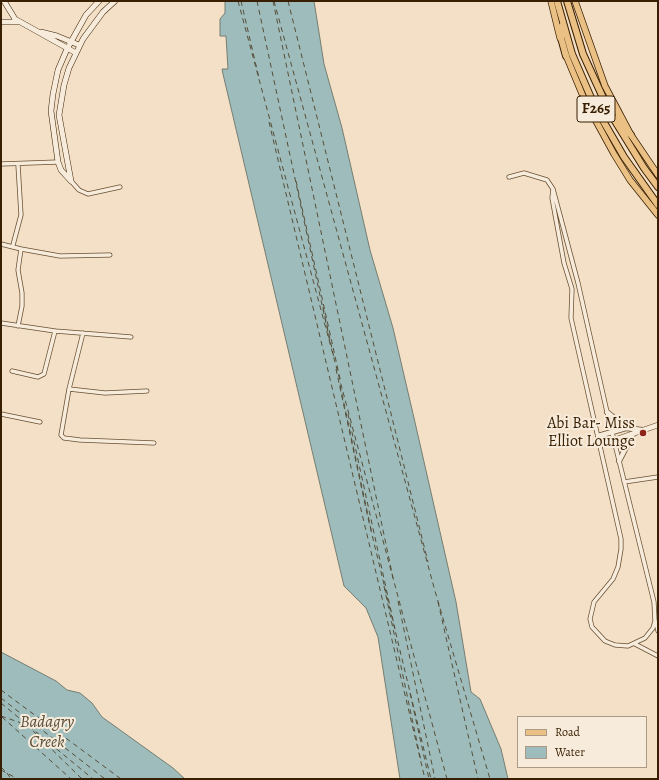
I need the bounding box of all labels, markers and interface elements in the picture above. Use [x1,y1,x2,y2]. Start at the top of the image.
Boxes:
road number: F265 [577,96,615,122]
place label: Abi Bar- Miss Elliot Lounge [547,414,635,452]
marker: Abi Bar- Miss Elliot Lounge [638,428,648,438]
water label: Badagry Creek [20,713,74,753]
legend [517,716,647,768]
text: Road [555,724,580,740]
text: Water [555,744,585,760]

